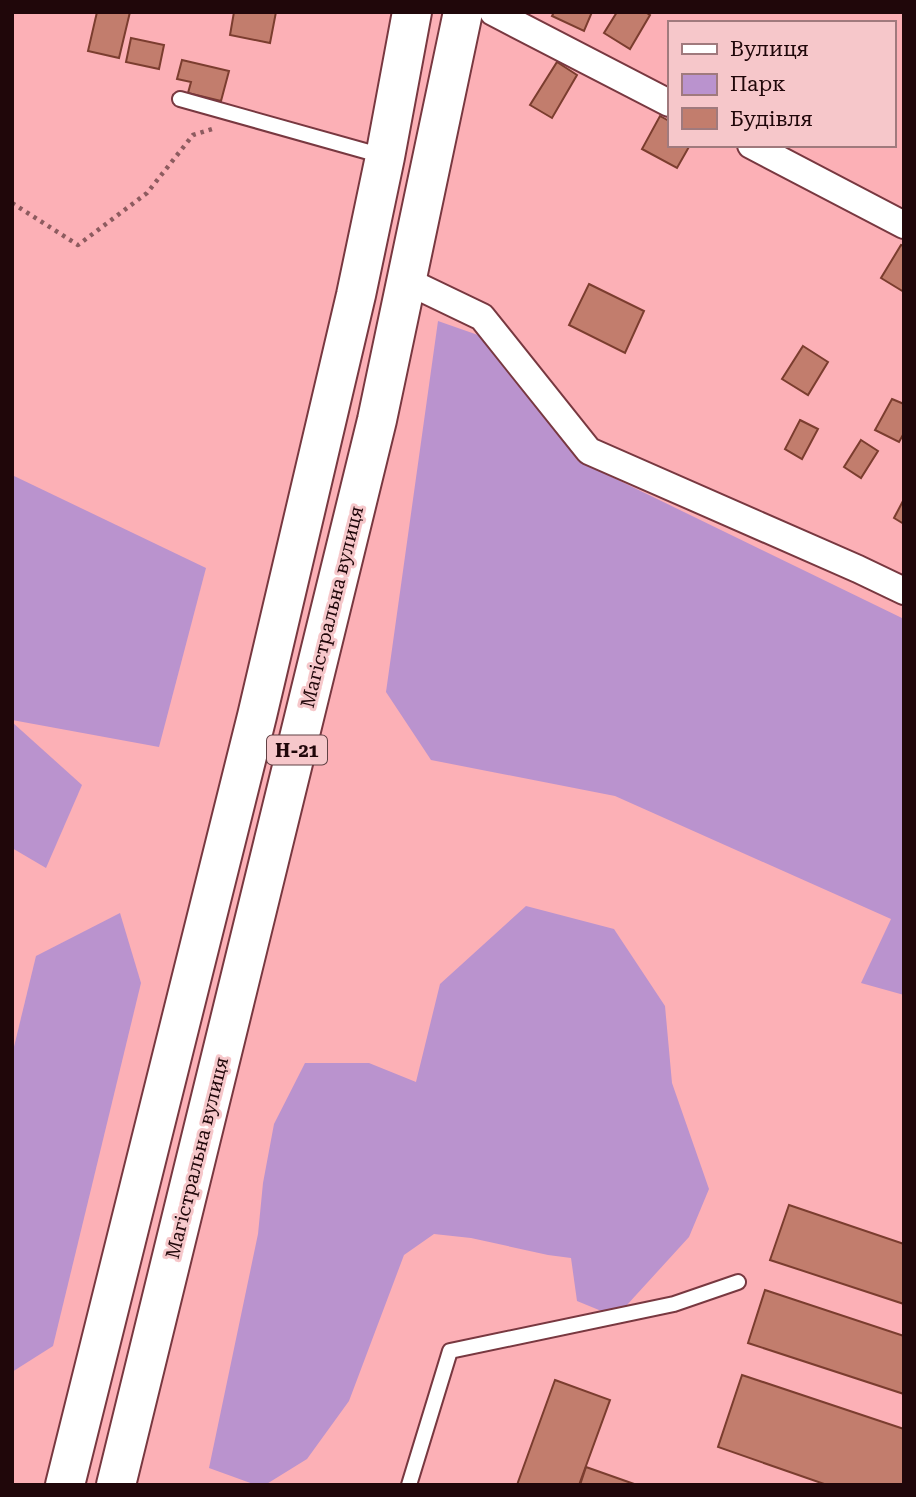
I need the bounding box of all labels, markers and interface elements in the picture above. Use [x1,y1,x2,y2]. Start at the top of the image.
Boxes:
legend [668,21,895,147]
text: Вулиця [730,37,809,61]
text: Парк [730,72,786,96]
text: Будівля [730,107,813,131]
street label: Магістральна вулиця [296,504,368,710]
road number: Н-21 [267,736,327,764]
street label: Магістральна вулиця [161,1055,233,1261]

